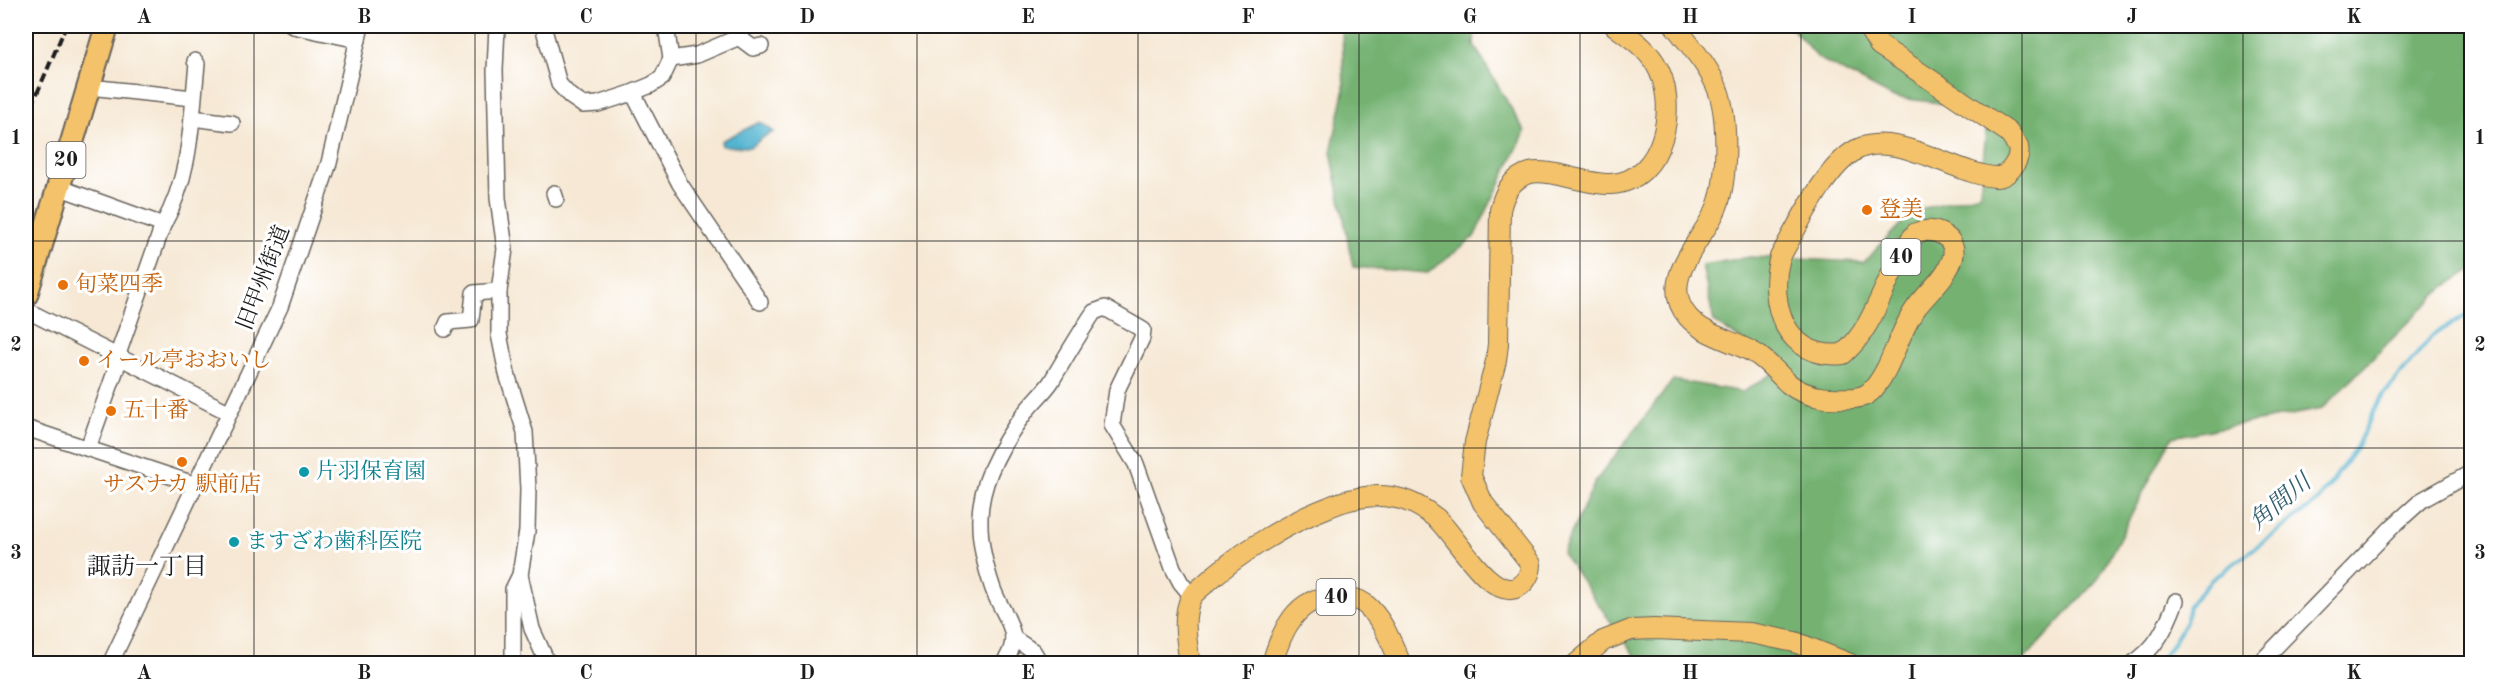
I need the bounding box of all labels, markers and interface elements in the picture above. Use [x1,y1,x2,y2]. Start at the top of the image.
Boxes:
text: A [136,8,152,28]
text: B [357,8,371,28]
text: C [579,8,593,28]
text: D [799,8,815,28]
text: E [1021,8,1035,28]
text: F [1241,8,1255,28]
text: G [1463,8,1477,28]
text: H [1682,8,1698,28]
text: I [1908,8,1916,28]
text: J [2127,8,2138,28]
text: K [2346,8,2362,28]
text: 1 [10,129,22,149]
text: 1 [2474,129,2486,149]
road number: 20 [46,142,86,178]
place label: 登美 [1879,197,1923,221]
marker: 登美 [1860,203,1874,217]
street label: 旧甲州街道 [232,222,294,333]
road number: 40 [1882,239,1920,275]
place label: 旬菜四季 [75,272,163,296]
marker: 旬菜四季 [56,278,70,292]
text: 2 [10,336,22,356]
text: 2 [2474,336,2486,356]
place label: イール亭おおいし [96,348,272,372]
marker: イール亭おおいし [77,354,91,368]
place label: 五十番 [123,398,189,422]
marker: 五十番 [104,404,118,418]
marker: サスナカ 駅前店 [175,455,189,469]
place label: 片羽保育園 [316,459,426,483]
marker: 片羽保育園 [297,465,311,479]
water label: 角間川 [2244,466,2319,535]
place label: サスナカ 駅前店 [103,472,261,496]
place label: ますざわ歯科医院 [246,529,422,553]
marker: ますざわ歯科医院 [227,535,241,549]
text: 3 [10,544,22,564]
text: 3 [2474,544,2486,564]
district label: 諏訪一丁目 [87,553,207,580]
road number: 40 [1316,579,1356,615]
text: A [136,664,152,684]
text: B [357,664,371,684]
text: C [579,664,593,684]
text: D [799,664,815,684]
text: E [1021,664,1035,684]
text: F [1241,664,1255,684]
text: G [1463,664,1477,684]
text: H [1682,664,1698,684]
text: I [1908,664,1916,684]
text: J [2127,664,2138,684]
text: K [2346,664,2362,684]

